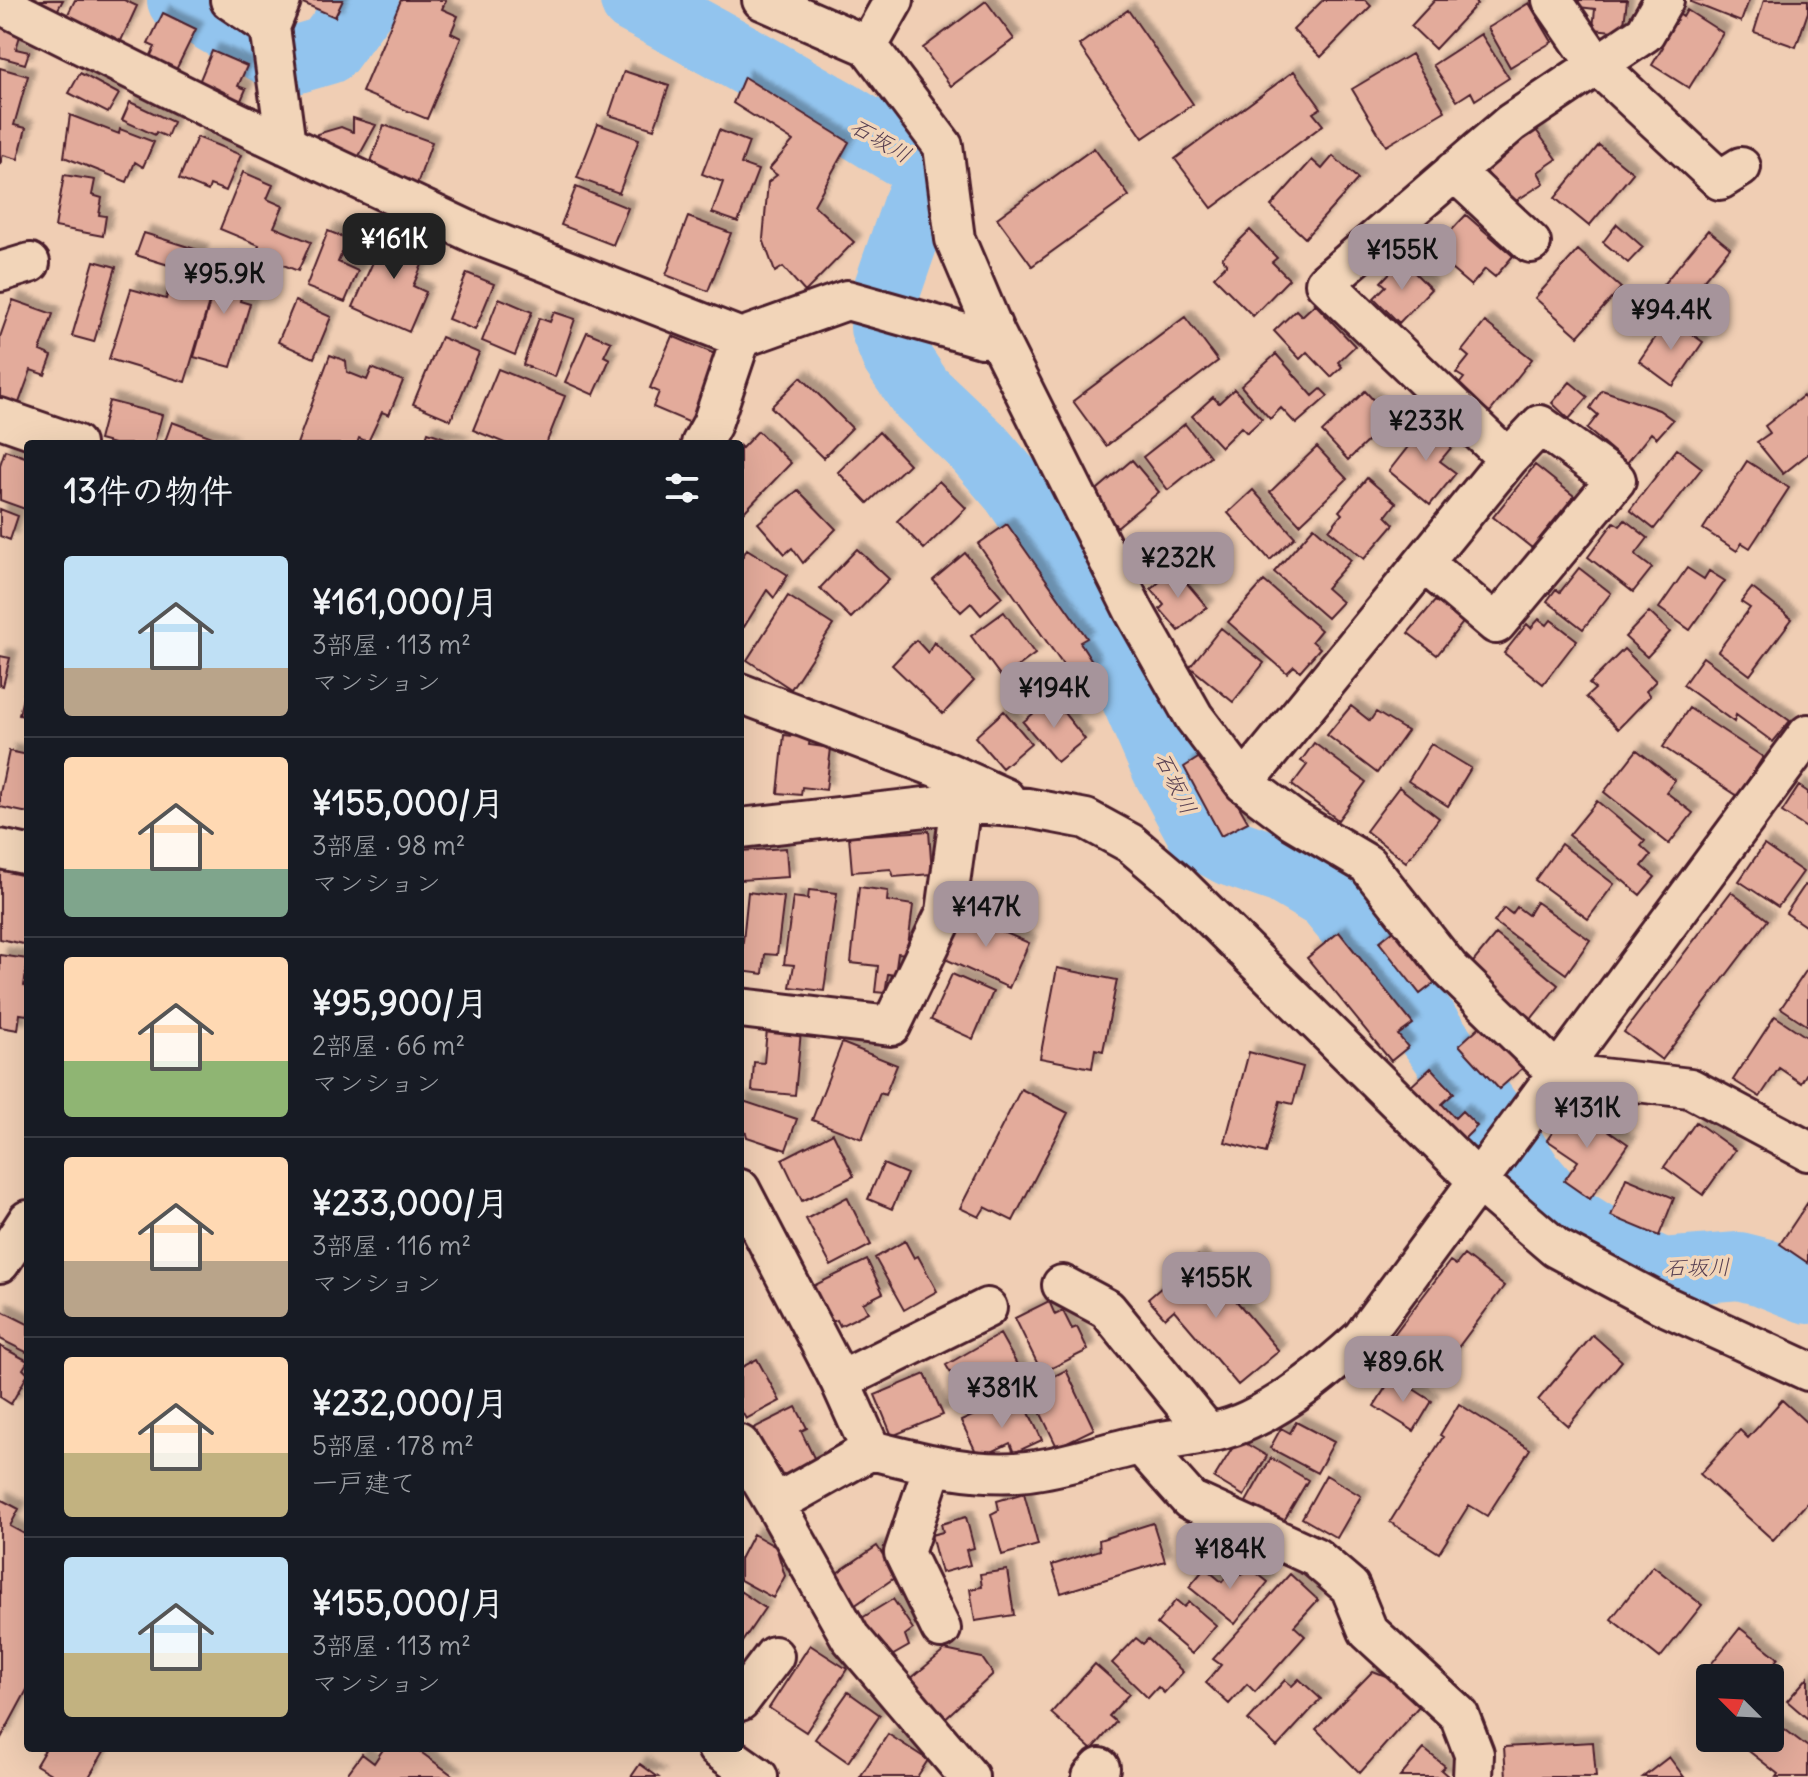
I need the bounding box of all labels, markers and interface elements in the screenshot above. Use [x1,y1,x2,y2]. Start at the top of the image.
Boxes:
water label: 石坂川 [845,111,917,169]
pin: ¥161K [338,213,450,281]
text: ¥161K [361,222,427,255]
pin: ¥155K [1346,224,1458,292]
text: ¥155K [1366,233,1438,266]
pin: ¥95.9K [159,248,289,316]
text: ¥95.9K [183,257,265,290]
pin: ¥94.4K [1606,284,1736,352]
text: ¥94.4K [1630,293,1712,326]
pin: ¥233K [1370,395,1482,463]
text: ¥233K [1388,404,1464,437]
icon: filters [660,466,704,510]
text: 13件の物件 [64,469,233,512]
pin: ¥232K [1122,532,1234,600]
text: ¥232K [1141,541,1215,574]
text: ¥161,000/月 [312,580,499,623]
icon: home [128,588,224,684]
text: 3部屋 · 113 m² [312,628,471,661]
pin: ¥194K [998,662,1110,730]
text: マンション [312,665,441,698]
text: ¥194K [1018,671,1090,704]
water label: 石坂川 [1149,747,1203,819]
text: ¥155,000/月 [312,781,505,824]
icon: home [128,789,224,885]
text: 3部屋 · 98 m² [312,829,466,862]
text: マンション [312,866,441,899]
pin: ¥147K [930,881,1042,949]
text: ¥147K [951,890,1021,923]
text: ¥95,900/月 [312,981,488,1024]
icon: home [128,989,224,1085]
text: 2部屋 · 66 m² [312,1029,465,1062]
text: マンション [312,1066,441,1099]
pin: ¥131K [1531,1082,1643,1150]
text: ¥131K [1554,1091,1620,1124]
text: ¥233,000/月 [312,1181,509,1224]
icon: home [128,1189,224,1285]
text: 3部屋 · 116 m² [312,1229,471,1262]
pin: ¥155K [1160,1252,1272,1320]
water label: 石坂川 [1664,1252,1730,1282]
text: ¥155K [1180,1261,1252,1294]
text: マンション [312,1266,441,1299]
pin: ¥89.6K [1338,1336,1468,1404]
text: ¥89.6K [1362,1345,1444,1378]
pin: ¥381K [946,1362,1058,1430]
text: ¥381K [966,1371,1038,1404]
text: ¥232,000/月 [312,1381,509,1424]
icon: home [128,1389,224,1485]
text: 5部屋 · 178 m² [312,1429,474,1462]
text: 一戸建て [312,1466,416,1499]
pin: ¥184K [1174,1523,1286,1591]
text: ¥184K [1194,1532,1266,1565]
text: ¥155,000/月 [312,1581,505,1624]
icon: home [128,1589,224,1685]
text: 3部屋 · 113 m² [312,1629,471,1662]
north arrow [1696,1664,1784,1752]
map controls [1696,1664,1784,1752]
text: マンション [312,1666,441,1699]

